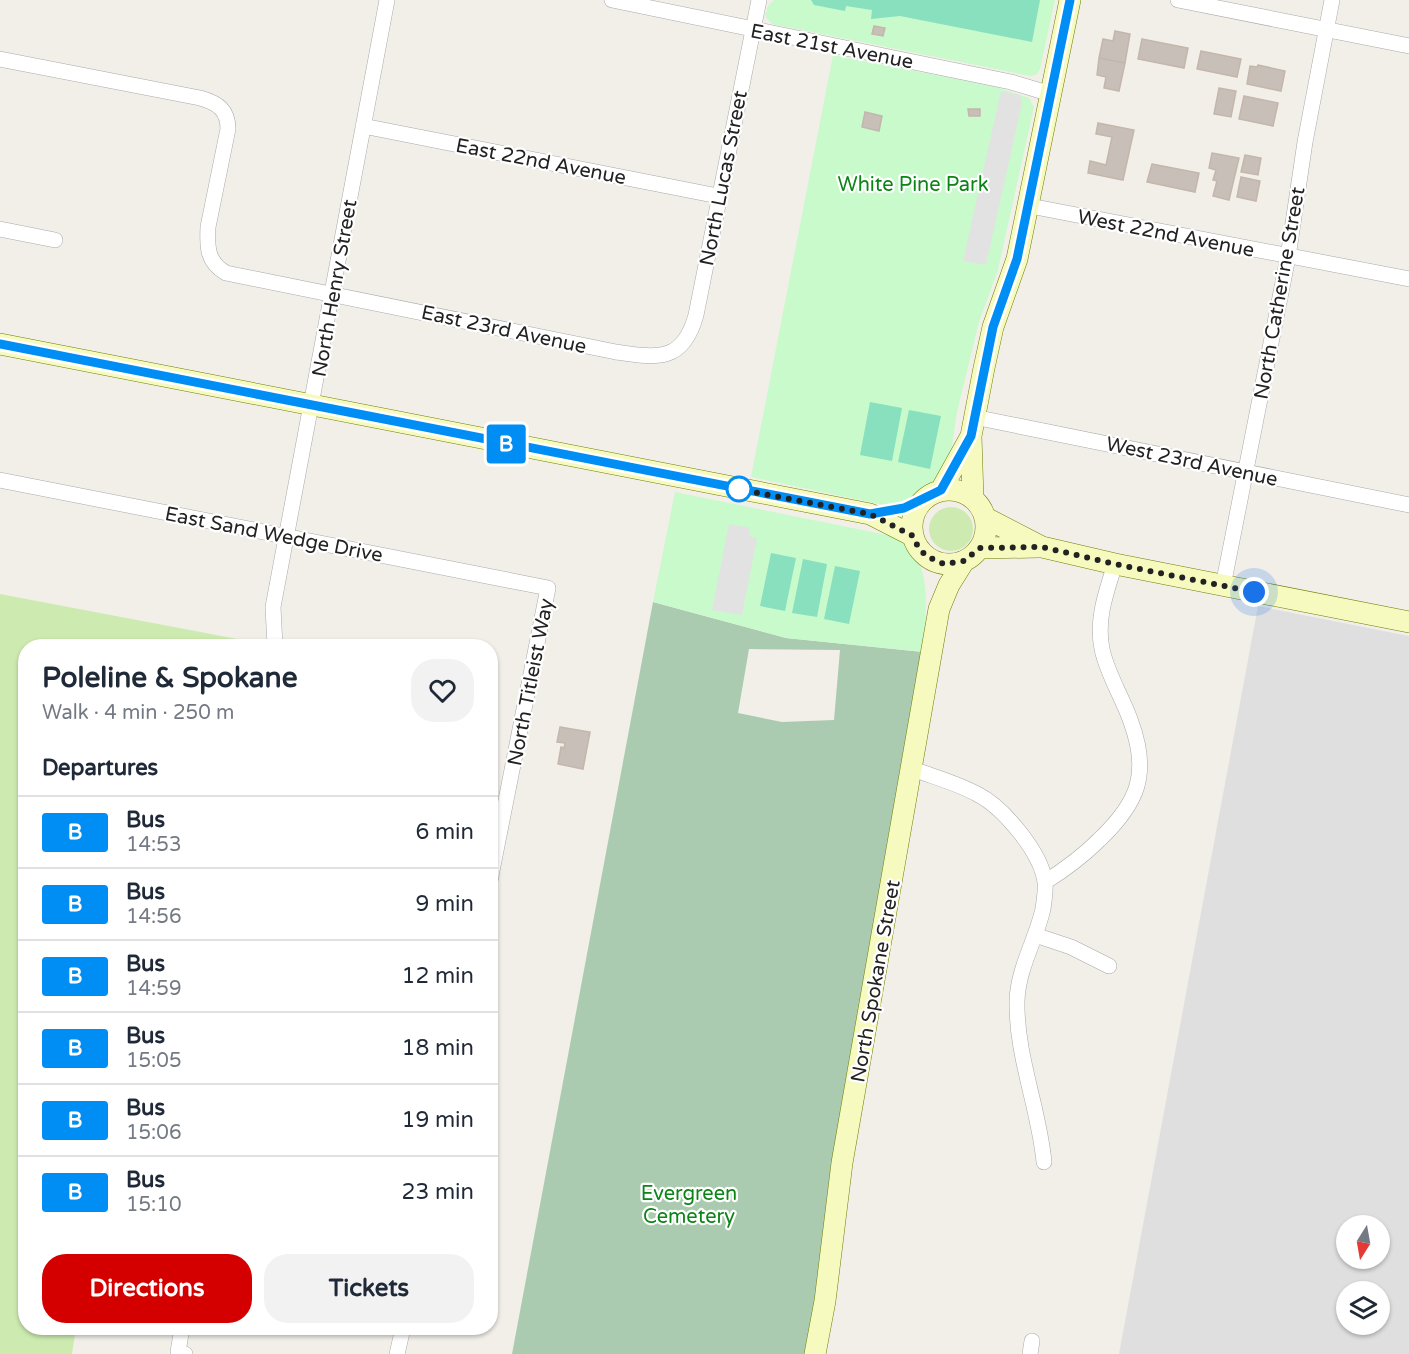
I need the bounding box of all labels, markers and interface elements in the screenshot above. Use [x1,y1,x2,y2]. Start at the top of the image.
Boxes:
street label: East 21st Avenue [748,19,915,75]
street label: North Lucas Street [695,88,753,268]
street label: East 22nd Avenue [454,134,628,190]
park label: White Pine Park [837,173,989,197]
street label: North Catherine Street [1249,185,1311,401]
street label: North Henry Street [308,197,362,379]
street label: West 22nd Avenue [1075,205,1256,263]
street label: East 23rd Avenue [419,301,589,359]
line badge: B [486,424,526,464]
text: B [499,432,513,457]
street label: West 23rd Avenue [1104,432,1280,492]
unlabelled marker [726,476,752,502]
street label: East Sand Wedge Drive [163,502,385,568]
your location [1239,577,1269,607]
street label: North Titleist Way [503,596,559,768]
button: heart [411,659,474,722]
text: Poleline & Spokane [42,661,298,695]
text: Walk · 4 min · 250 m [42,701,234,725]
text: Departures [42,755,158,781]
text: Bus [126,807,165,833]
text: 6 min [415,819,474,845]
text: B [68,820,82,845]
text: 14:53 [126,833,181,857]
street label: North Spokane Street [846,878,906,1084]
text: Bus [126,879,165,905]
text: 9 min [415,891,474,917]
text: B [68,892,82,917]
text: 14:56 [126,905,181,929]
text: Bus [126,951,165,977]
text: 12 min [402,963,474,989]
text: B [68,964,82,989]
text: 14:59 [126,977,181,1001]
text: Bus [126,1023,165,1049]
text: 18 min [402,1035,474,1061]
text: B [68,1036,82,1061]
text: 15:05 [126,1049,181,1073]
text: Bus [126,1095,165,1121]
text: 19 min [402,1107,474,1133]
text: B [68,1108,82,1133]
text: 15:06 [126,1121,181,1145]
text: Bus [126,1167,165,1193]
text: 23 min [402,1179,474,1205]
text: B [68,1180,82,1205]
park label: Evergreen Cemetery [641,1182,737,1229]
text: 15:10 [126,1193,181,1217]
north arrow [1336,1215,1390,1269]
map controls [1336,1215,1390,1335]
button: Directions [42,1254,252,1323]
button: Tickets [264,1254,474,1323]
button: layers [1336,1281,1390,1335]

